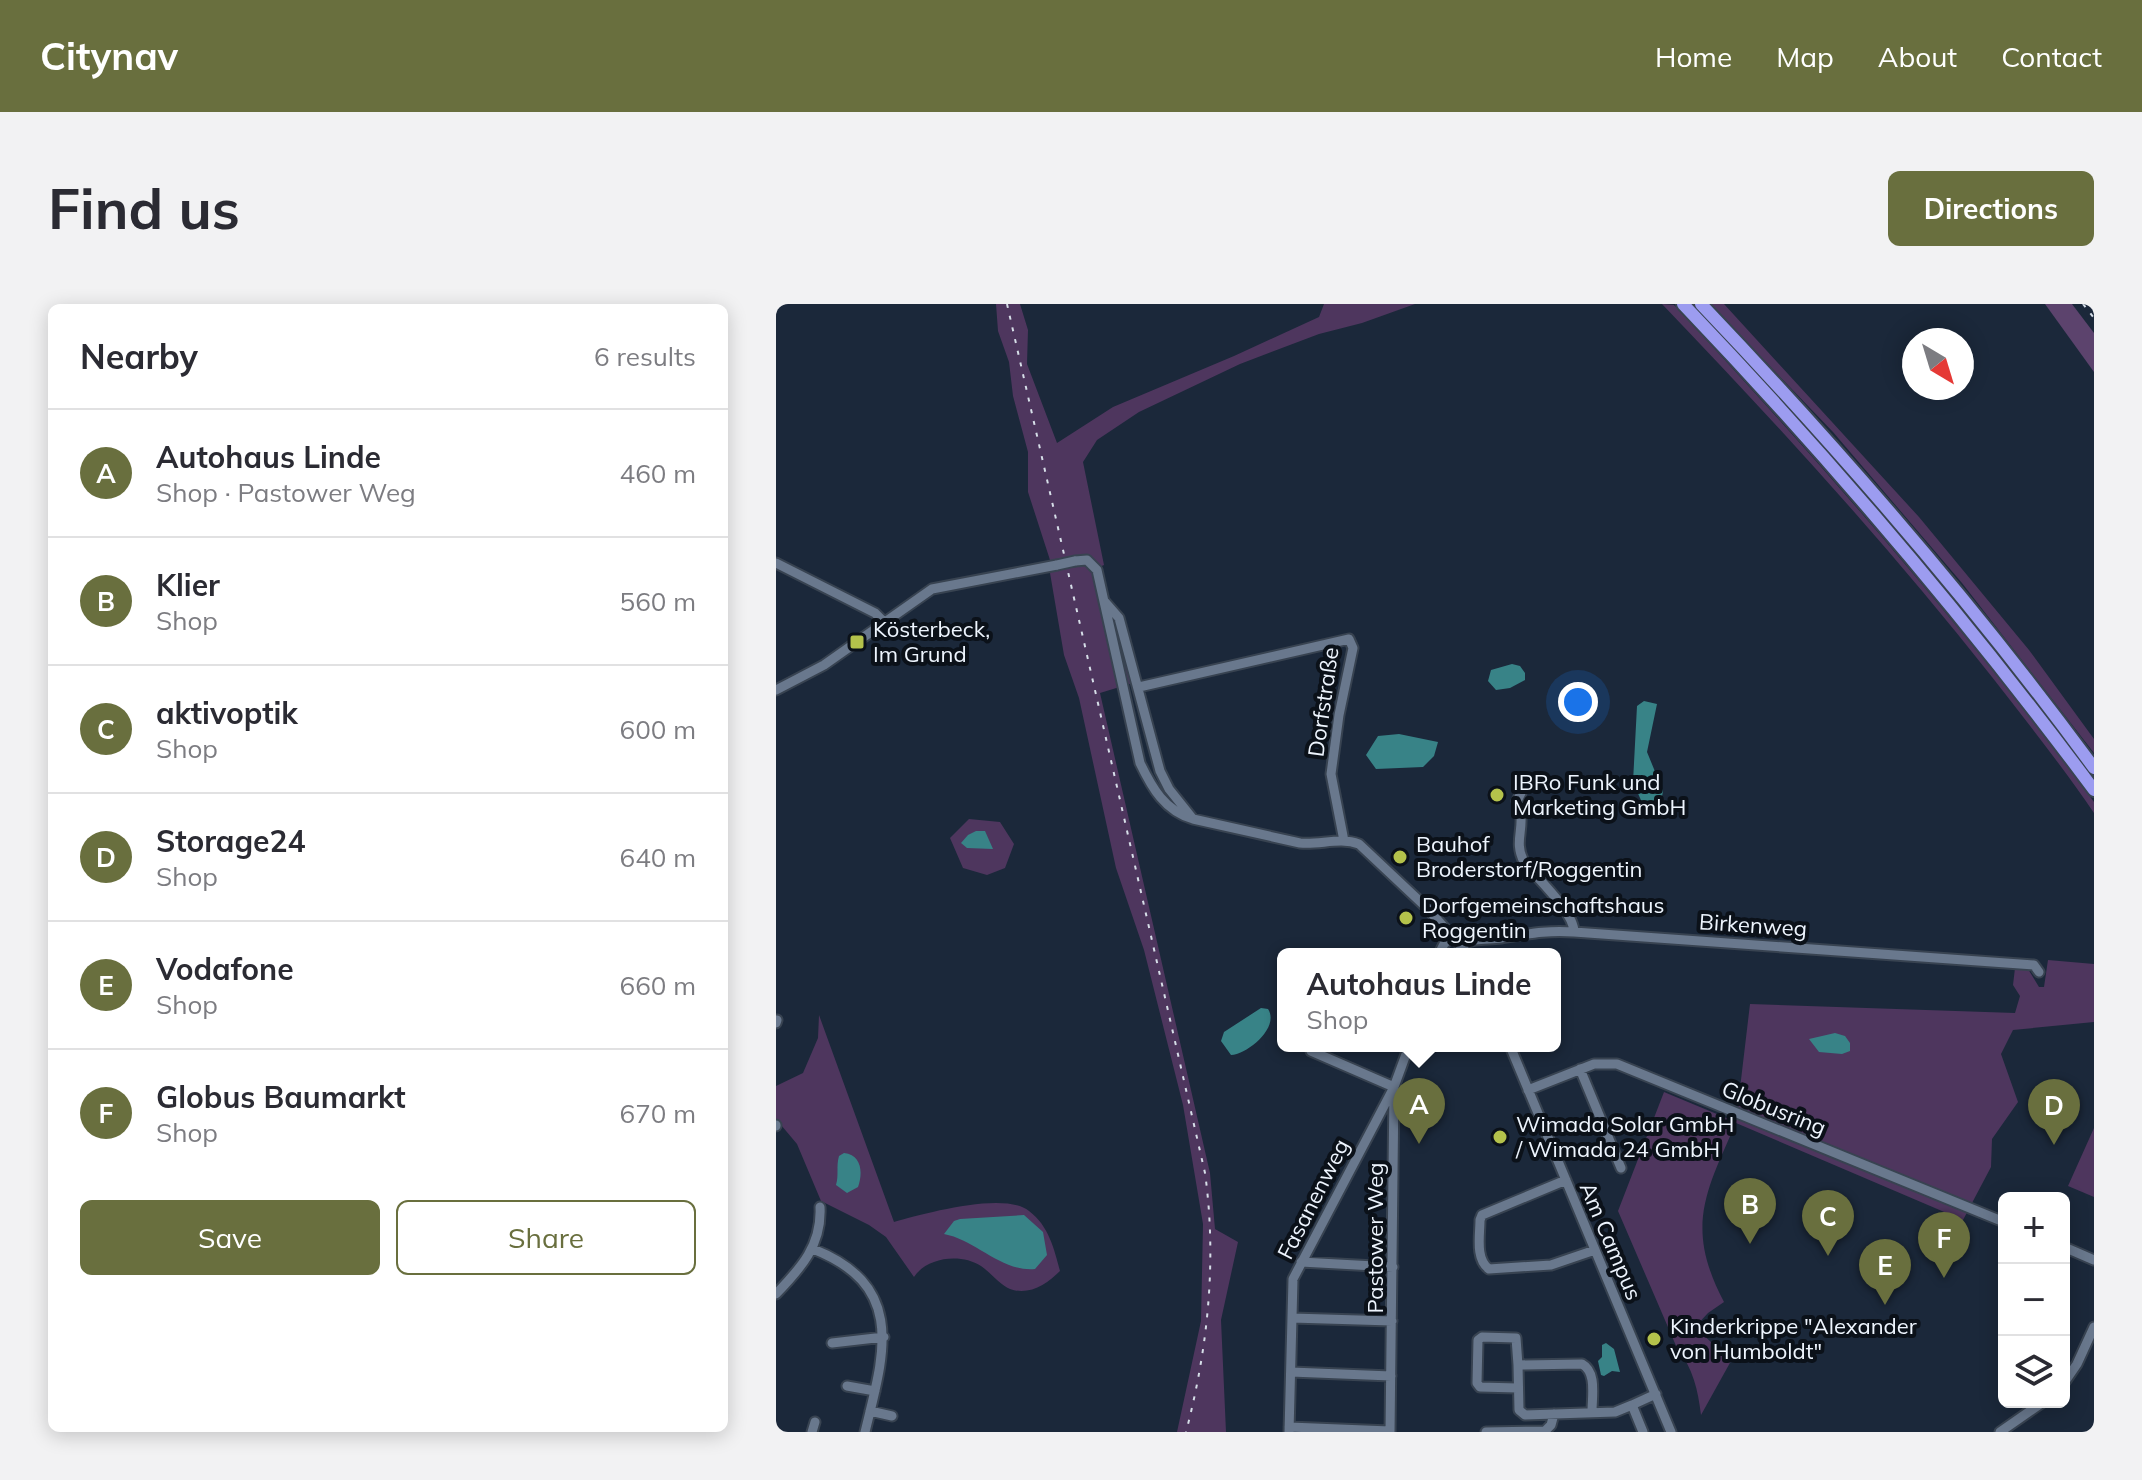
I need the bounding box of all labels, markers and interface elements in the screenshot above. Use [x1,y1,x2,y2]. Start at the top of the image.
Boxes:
text: Citynav [40,32,178,80]
text: Home [1655,39,1732,74]
text: Map [1776,39,1834,74]
text: About [1878,39,1957,74]
text: Contact [2001,39,2102,74]
button: Directions [1888,171,2094,246]
text: Find us [48,173,240,243]
north arrow [1902,328,1974,400]
text: Nearby [80,335,198,378]
text: 6 results [594,340,696,373]
text: Autohaus Linde [156,438,381,476]
text: A [96,457,116,490]
text: 460 m [620,457,696,490]
text: Shop · Pastower Weg [156,476,416,509]
text: Klier [156,566,220,604]
text: B [97,585,115,618]
text: 560 m [620,585,696,618]
text: Shop [156,604,218,637]
place label: Kösterbeck, Im Grund [873,615,990,668]
marker: Kösterbeck, Im Grund [848,633,866,651]
street label: Dorfstraße [1301,645,1345,759]
your location [1558,682,1598,722]
text: aktivoptik [156,694,298,732]
text: C [97,713,115,746]
text: 600 m [620,713,696,746]
text: Shop [156,732,218,765]
place label: IBRo Funk und Marketing GmbH [1513,768,1686,821]
marker: IBRo Funk und Marketing GmbH [1488,786,1506,804]
text: Storage24 [156,822,306,860]
place label: Bauhof Broderstorf/Roggentin [1416,830,1642,883]
text: D [96,841,116,874]
text: 640 m [620,841,696,874]
marker: Bauhof Broderstorf/Roggentin [1391,848,1409,866]
text: Shop [156,860,218,893]
place label: Dorfgemeinschaftshaus Roggentin [1422,891,1664,944]
street label: Birkenweg [1698,907,1808,943]
marker: Dorfgemeinschaftshaus Roggentin [1397,909,1415,927]
popup [1277,948,1561,1052]
text: Vodafone [156,950,294,988]
text: Autohaus Linde [1307,965,1531,1003]
text: E [98,969,114,1002]
text: 660 m [620,969,696,1002]
text: Shop [156,988,218,1021]
text: Shop [1307,1003,1368,1036]
street label: Globusring [1718,1074,1830,1142]
text: Globus Baumarkt [156,1078,406,1116]
pin: A [1393,1078,1445,1144]
pin: D [2028,1079,2080,1145]
text: F [99,1097,113,1130]
text: 670 m [620,1097,696,1130]
place label: Wimada Solar GmbH / Wimada 24 GmbH [1515,1110,1734,1163]
text: Shop [156,1116,218,1149]
marker: Wimada Solar GmbH / Wimada 24 GmbH [1491,1128,1509,1146]
street label: Fasanenweg [1271,1134,1355,1264]
street label: Pastower Weg [1361,1163,1389,1313]
street label: Am Campus [1574,1178,1648,1304]
pin: B [1724,1178,1776,1244]
pin: C [1802,1190,1854,1256]
map controls [1998,1192,2070,1408]
button: + [1998,1192,2070,1264]
button: Save [80,1200,380,1275]
button: Share [396,1200,696,1275]
pin: F [1918,1212,1970,1278]
pin: E [1859,1239,1911,1305]
button: − [1998,1264,2070,1336]
place label: Kinderkrippe "Alexander von Humboldt" [1670,1312,1917,1365]
marker: Kinderkrippe "Alexander von Humboldt" [1645,1330,1663,1348]
button: layers [1998,1336,2070,1408]

